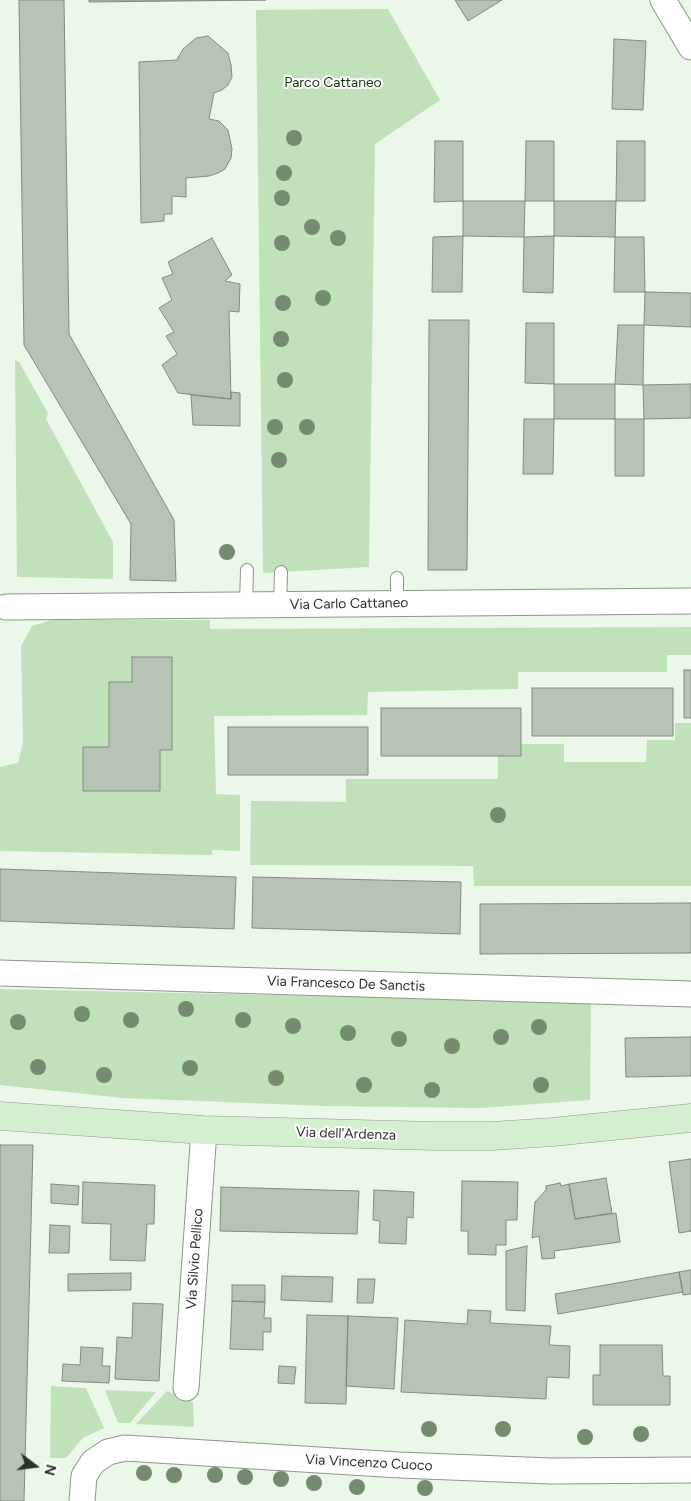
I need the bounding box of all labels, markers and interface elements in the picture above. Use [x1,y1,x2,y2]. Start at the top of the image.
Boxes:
park label: Parco Cattaneo [284,75,382,91]
street label: Via Carlo Cattaneo [290,595,408,613]
street label: Via Francesco De Sanctis [267,973,425,995]
street label: Via dell'Ardenza [296,1124,396,1144]
street label: Via Silvio Pellico [183,1208,207,1310]
north arrow [10,1441,60,1491]
street label: Via Vincenzo Cuoco [305,1451,433,1475]
text: N [40,1463,60,1477]

